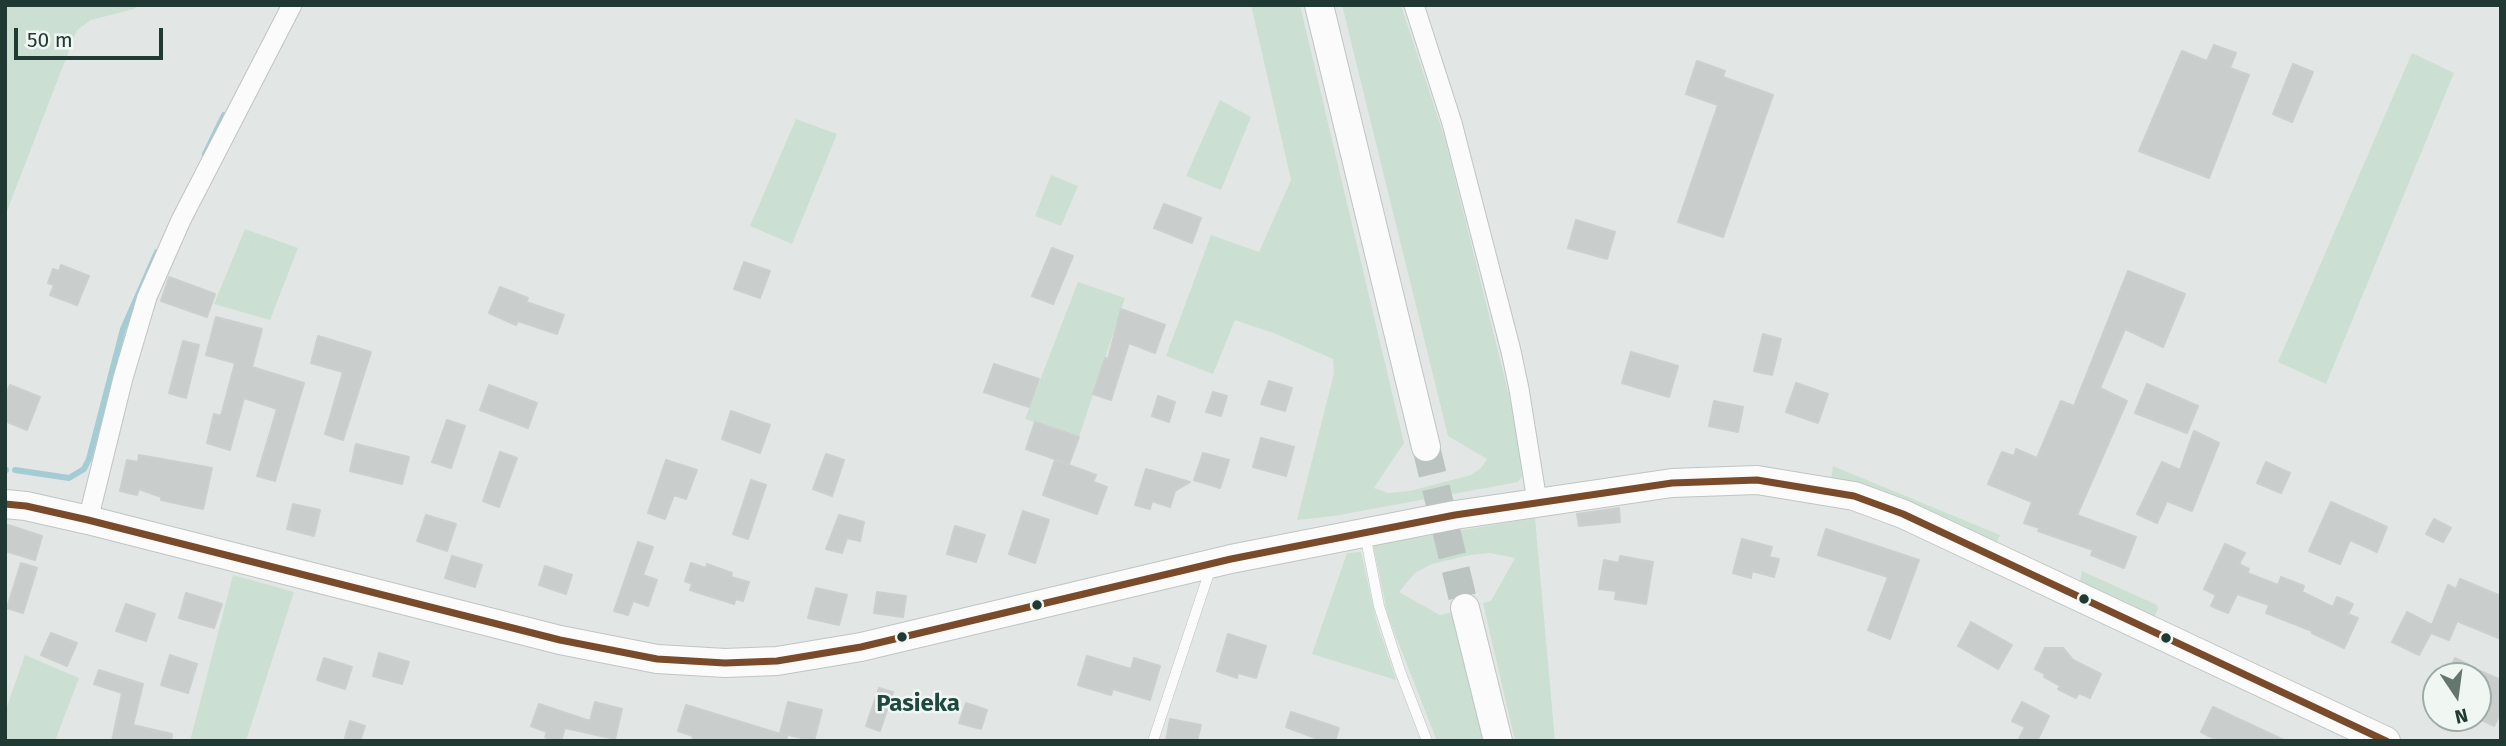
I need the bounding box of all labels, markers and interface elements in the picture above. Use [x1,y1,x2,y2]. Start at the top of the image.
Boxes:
scale bar [18,14,166,58]
text: 50 m [27,27,73,53]
unlabelled marker [2077,592,2091,606]
unlabelled marker [1030,598,1044,612]
unlabelled marker [895,630,909,644]
unlabelled marker [2159,631,2173,645]
north arrow [2422,662,2492,732]
district label: Pasieka [876,690,960,718]
text: N [2453,703,2470,729]

